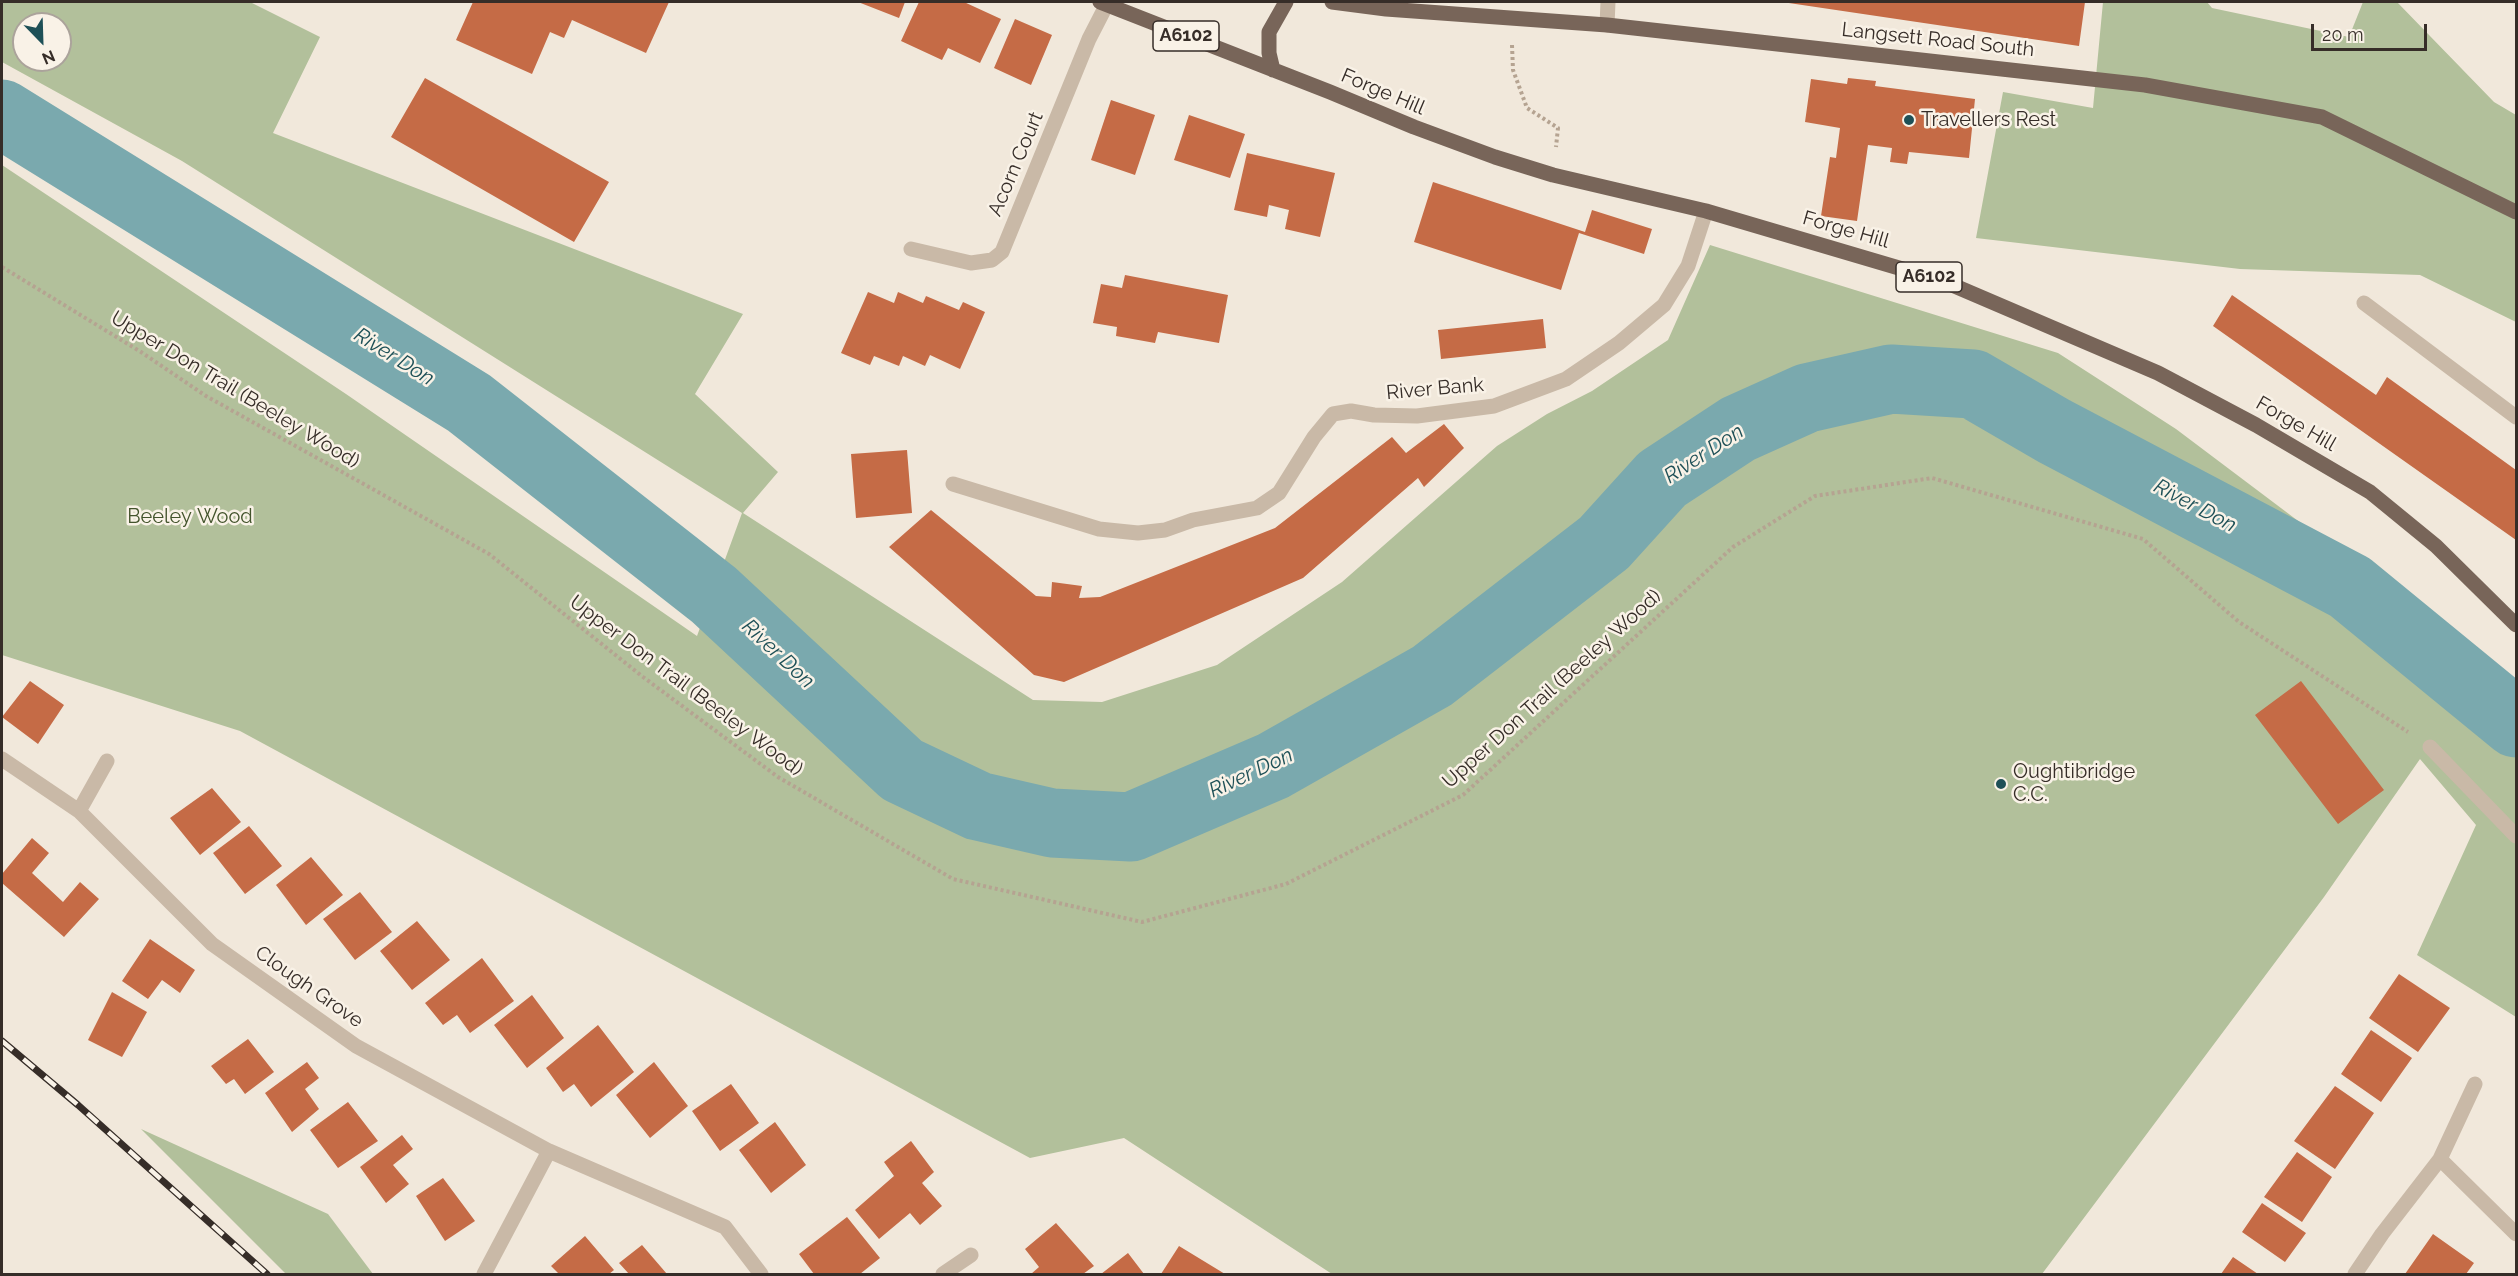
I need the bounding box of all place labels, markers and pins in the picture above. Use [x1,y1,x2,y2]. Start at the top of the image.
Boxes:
place label: Travellers Rest [1921,108,2056,132]
marker: Travellers Rest [1902,113,1916,127]
place label: Oughtibridge C.C. [2013,760,2135,807]
marker: Oughtibridge C.C. [1994,777,2008,791]

